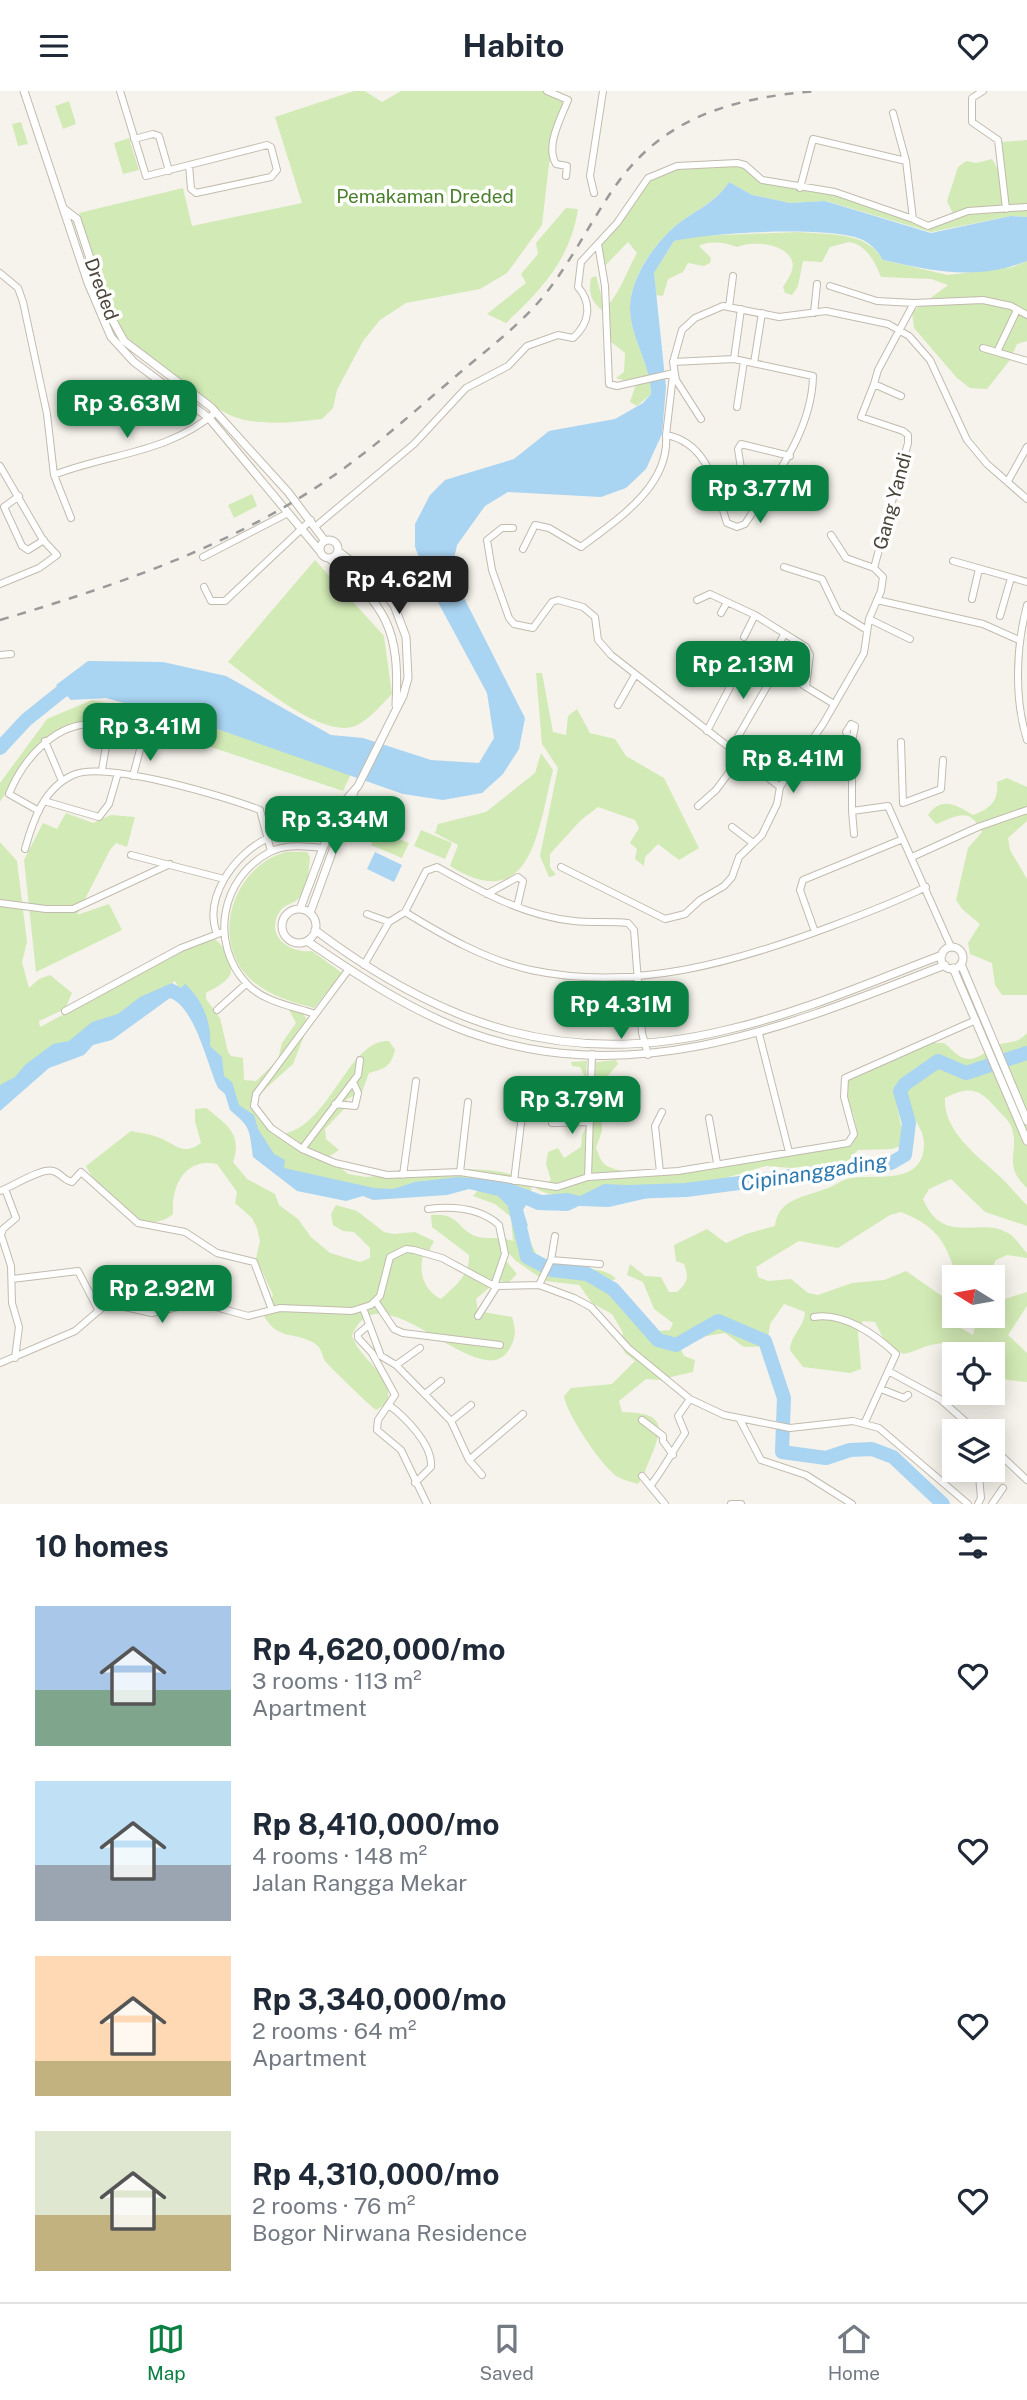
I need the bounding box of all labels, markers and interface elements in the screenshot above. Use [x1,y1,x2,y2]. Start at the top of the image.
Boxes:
icon: menu [35,27,73,65]
text: Habito [463,27,564,64]
icon: heart [954,27,992,65]
park label: Pemakaman Dreded [336,185,514,207]
street label: Dreded [81,255,123,323]
pin: Rp 3.63M [55,381,199,440]
text: Rp 3.63M [73,389,181,416]
street label: Gang Yandi [868,450,916,552]
pin: Rp 3.77M [688,465,832,525]
text: Rp 3.77M [708,474,812,501]
pin: Rp 4.62M [327,557,471,616]
text: Rp 4.62M [345,565,453,592]
pin: Rp 2.13M [671,641,815,701]
text: Rp 2.13M [692,650,794,677]
pin: Rp 3.41M [78,703,222,763]
text: Rp 3.41M [99,712,201,739]
pin: Rp 8.41M [721,735,865,795]
text: Rp 8.41M [742,744,844,771]
pin: Rp 3.34M [263,797,407,856]
text: Rp 3.34M [281,805,389,832]
pin: Rp 4.31M [549,981,693,1041]
text: Rp 4.31M [570,990,672,1017]
pin: Rp 3.79M [500,1077,644,1136]
text: Rp 3.79M [519,1085,625,1112]
water label: Cipinanggading [739,1148,890,1196]
pin: Rp 2.92M [90,1265,234,1325]
north arrow [942,1265,1004,1328]
map controls [942,1265,1005,1482]
text: Rp 2.92M [109,1274,215,1301]
button: locate [942,1342,1005,1405]
button: layers [942,1419,1005,1482]
icon: filters [954,1527,992,1565]
text: 10 homes [35,1528,169,1564]
text: Rp 4,620,000/mo [252,1631,506,1667]
icon: home [91,1634,175,1718]
icon: heart [954,1657,992,1695]
text: 3 rooms · 113 m² [252,1667,422,1694]
text: Apartment [252,1694,367,1721]
text: Rp 8,410,000/mo [252,1806,500,1842]
icon: home [91,1809,175,1893]
icon: heart [954,1832,992,1870]
text: 4 rooms · 148 m² [252,1842,427,1869]
text: Jalan Rangga Mekar [252,1869,467,1896]
text: Rp 3,340,000/mo [252,1981,506,2017]
icon: home [91,1984,175,2068]
icon: heart [954,2007,992,2045]
text: 2 rooms · 64 m² [252,2017,416,2044]
text: Apartment [252,2044,367,2071]
text: Rp 4,310,000/mo [252,2156,499,2192]
icon: home [91,2159,175,2243]
icon: heart [954,2182,992,2220]
text: 2 rooms · 76 m² [252,2192,415,2219]
text: Bogor Nirwana Residence [252,2219,527,2246]
tab: Map [147,2320,186,2384]
tab: Saved [479,2320,534,2384]
tab: Home [828,2320,880,2384]

